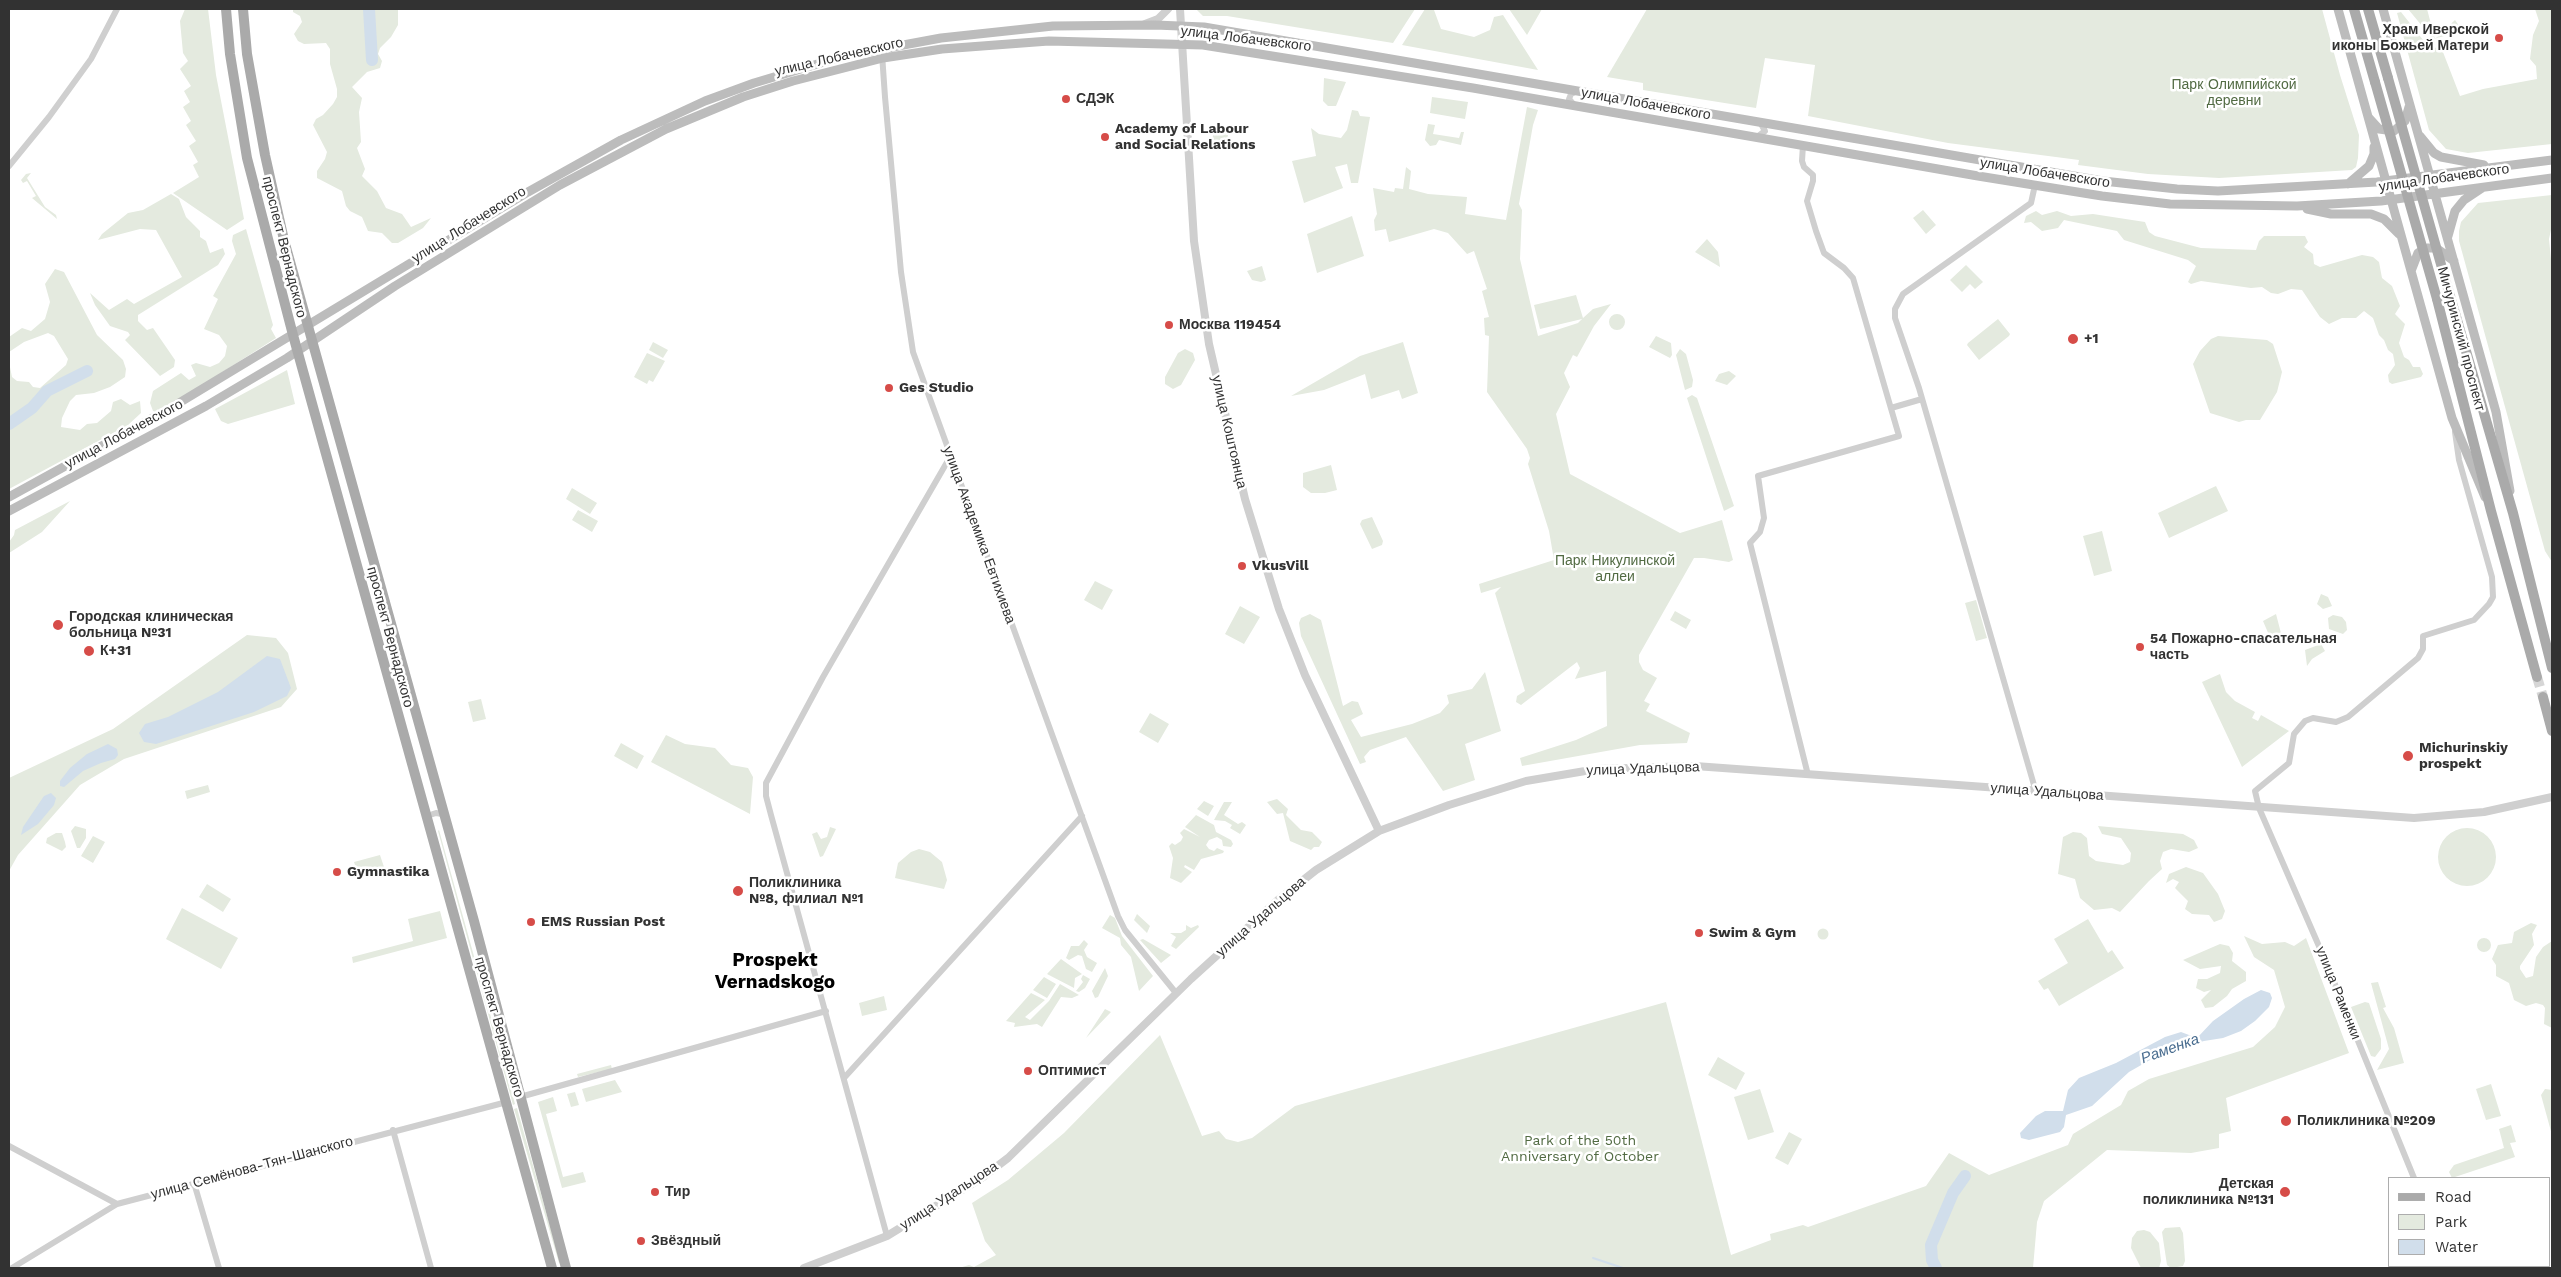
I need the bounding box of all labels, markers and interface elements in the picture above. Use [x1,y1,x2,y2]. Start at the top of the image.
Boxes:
place label: Храм Иверской иконы Божьей Матери [2332,22,2489,54]
street label: улица Лобачевского [1180,23,1312,55]
marker: Храм Иверской иконы Божьей Матери [2493,32,2505,44]
street label: улица Лобачевского [773,34,905,80]
park label: Парк Олимпийской деревни [2172,77,2296,110]
street label: улица Лобачевского [1580,84,1712,124]
place label: СДЭК [1076,91,1114,107]
marker: СДЭК [1060,93,1072,105]
place label: Academy of Labour and Social Relations [1115,121,1256,154]
marker: Academy of Labour and Social Relations [1099,131,1111,143]
street label: улица Лобачевского [1979,154,2111,192]
street label: улица Лобачевского [2378,161,2510,195]
street label: проспект Вернадского [258,175,310,319]
street label: улица Лобачевского [409,183,529,267]
street label: Мичуринский проспект [2434,265,2488,413]
place label: Москва 119454 [1179,317,1281,333]
marker: Москва 119454 [1163,319,1175,331]
place label: +1 [2084,331,2098,347]
marker: +1 [2066,332,2080,346]
street label: улица Коштоянца [1208,374,1250,490]
place label: Ges Studio [899,380,974,396]
marker: Ges Studio [883,382,895,394]
street label: улица Лобачевского [62,396,186,472]
street label: улица Академика Евтихиева [939,444,1019,626]
park label: Парк Никулинской аллеи [1555,553,1675,586]
place label: VkusVill [1252,558,1309,574]
marker: VkusVill [1236,560,1248,572]
street label: проспект Вернадского [363,565,417,709]
place label: Городская клиническая больница №31 [69,609,233,642]
marker: Городская клиническая больница №31 [51,618,65,632]
place label: 54 Пожарно-спасательная часть [2150,631,2337,664]
marker: 54 Пожарно-спасательная часть [2134,641,2146,653]
place label: К+31 [100,643,131,659]
marker: К+31 [82,644,96,658]
place label: Michurinskiy prospekt [2419,740,2508,772]
marker: Michurinskiy prospekt [2401,749,2415,763]
street label: улица Удальцова [1586,759,1700,779]
street label: улица Удальцова [1990,780,2104,804]
place label: Gymnastika [347,864,429,880]
marker: Gymnastika [331,866,343,878]
street label: улица Удальцова [1213,874,1309,960]
place label: Поликлиника №8, филиал №1 [749,875,864,908]
marker: Поликлиника №8, филиал №1 [731,884,745,898]
place label: EMS Russian Post [541,914,665,930]
marker: EMS Russian Post [525,916,537,928]
place label: Swim & Gym [1709,925,1796,941]
marker: Swim & Gym [1693,927,1705,939]
street label: улица Раменки [2312,944,2364,1042]
district label: Prospekt Vernadskogo [715,949,835,993]
street label: проспект Вернадского [471,955,527,1099]
water label: Раменка [2138,1030,2202,1068]
place label: Оптимист [1038,1063,1106,1079]
marker: Оптимист [1022,1065,1034,1077]
place label: Поликлиника №209 [2297,1113,2436,1129]
marker: Поликлиника №209 [2279,1114,2293,1128]
street label: улица Семёнова-Тян-Шанского [149,1133,355,1203]
park label: Park of the 50th Anniversary of October [1501,1133,1659,1166]
street label: улица Удальцова [897,1158,1001,1234]
place label: Детская поликлиника №131 [2143,1176,2274,1208]
legend [2388,1177,2551,1267]
place label: Тир [665,1184,690,1200]
marker: Детская поликлиника №131 [2278,1185,2292,1199]
marker: Тир [649,1186,661,1198]
text: Road [2435,1188,2472,1206]
text: Park [2435,1213,2467,1231]
place label: Звёздный [651,1233,721,1249]
marker: Звёздный [635,1235,647,1247]
text: Water [2435,1238,2478,1256]

